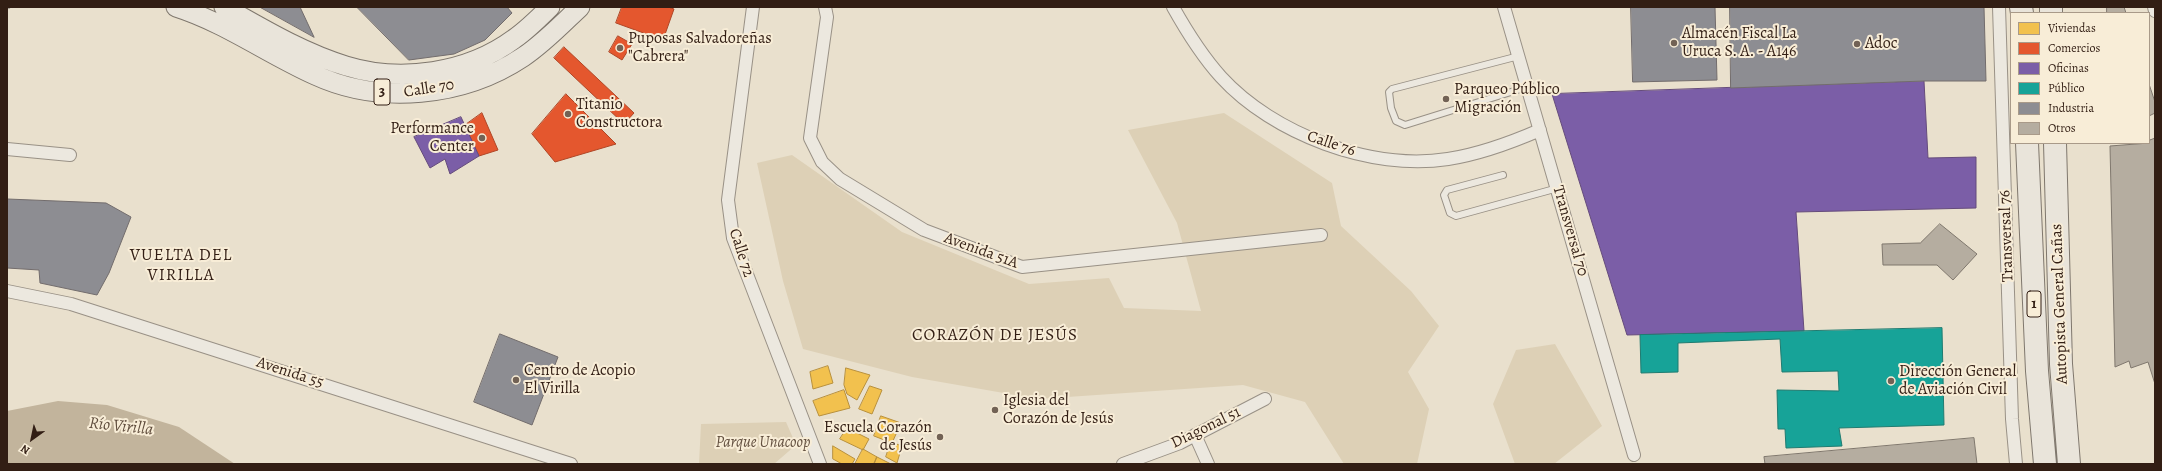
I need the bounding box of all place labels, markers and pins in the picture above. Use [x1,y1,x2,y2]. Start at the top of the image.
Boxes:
place label: Almacén Fiscal La Uruca S. A. - A146 [1682,24,1797,62]
place label: Puposas Salvadoreñas "Cabrera" [628,29,772,67]
place label: Adoc [1865,34,1897,54]
marker: Almacén Fiscal La Uruca S. A. - A146 [1669,38,1679,48]
marker: Adoc [1852,39,1862,49]
marker: Puposas Salvadoreñas "Cabrera" [615,43,625,53]
place label: Parqueo Público Migración [1454,80,1560,118]
marker: Parqueo Público Migración [1441,94,1451,104]
place label: Titanio Constructora [576,95,662,133]
marker: Titanio Constructora [563,109,573,119]
place label: Performance Center [390,119,474,157]
marker: Performance Center [477,133,487,143]
place label: Centro de Acopio El Virilla [524,361,635,399]
place label: Dirección General de Aviación Civil [1899,362,2016,400]
marker: Centro de Acopio El Virilla [511,375,521,385]
marker: Dirección General de Aviación Civil [1886,376,1896,386]
place label: Iglesia del Corazón de Jesús [1003,391,1114,429]
marker: Iglesia del Corazón de Jesús [990,405,1000,415]
place label: Escuela Corazón de Jesús [824,418,932,456]
marker: Escuela Corazón de Jesús [935,432,945,442]

